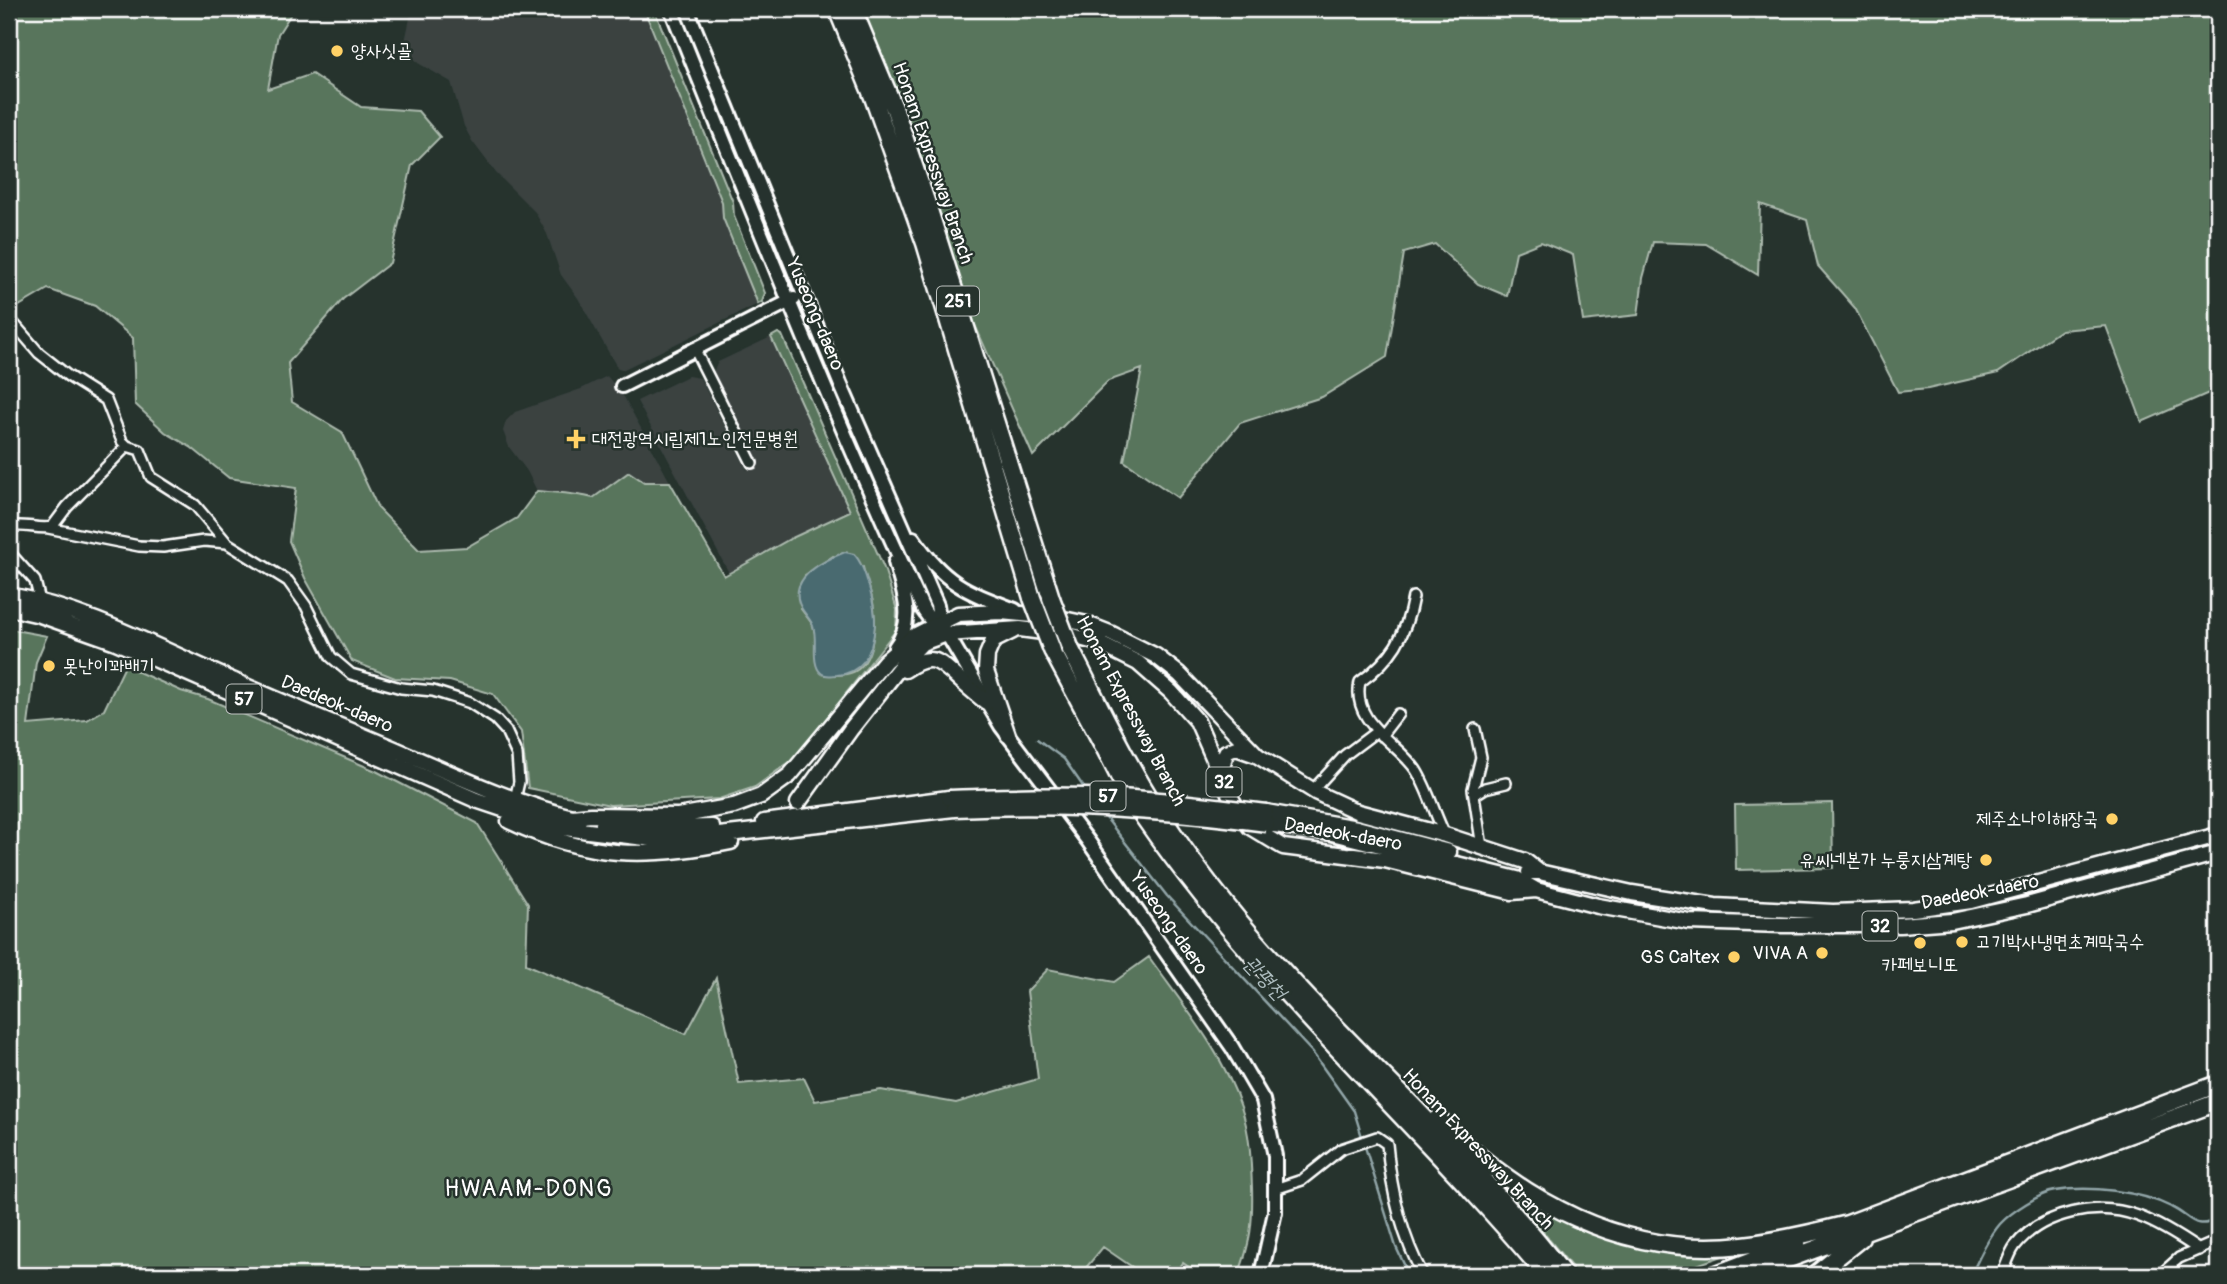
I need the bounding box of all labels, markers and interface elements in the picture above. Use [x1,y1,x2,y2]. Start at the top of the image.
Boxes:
place label: 양사싯골 [351,39,412,63]
marker: 양사싯골 [329,43,345,59]
street label: Honam Expressway Branch [887,59,979,267]
street label: Yuseong-daero [780,253,850,374]
road number: 251 [937,286,979,316]
place label: 대전광역시립제1노인전문병원 [592,427,798,451]
marker: 대전광역시립제1노인전문병원 [566,429,586,449]
street label: Honam Expressway Branch [1071,612,1191,810]
place label: 못난이꽈배기 [63,654,155,678]
marker: 못난이꽈배기 [41,658,57,674]
street label: Daedeok-daero [277,670,397,738]
road number: 57 [226,684,262,714]
road number: 32 [1206,768,1242,796]
road number: 57 [1090,782,1126,810]
place label: 제주소나이해장국 [1976,807,2098,831]
marker: 제주소나이해장국 [2104,811,2120,827]
street label: Daedeok-daero [1282,812,1404,856]
place label: 유씨네본가 누룽지삼계탕 [1800,848,1973,872]
marker: 유씨네본가 누룽지삼계탕 [1978,852,1994,868]
street label: Yuseong-daero [1124,866,1213,979]
street label: Daedeok-daero [1919,869,2041,915]
road number: 32 [1862,911,1898,940]
place label: 고기박사냉면초계막국수 [1976,930,2144,954]
marker: 고기박사냉면초계막국수 [1954,934,1970,950]
marker: 카페보니또 [1912,935,1928,951]
place label: VIVA A [1753,941,1808,965]
place label: GS Caltex [1641,945,1720,969]
marker: VIVA A [1814,945,1830,961]
marker: GS Caltex [1726,949,1742,965]
water label: 관평천 [1238,950,1294,1007]
place label: 카페보니또 [1882,953,1958,977]
street label: Honam Expressway Branch [1397,1063,1559,1235]
district label: HWAAM-DONG [445,1174,613,1203]

